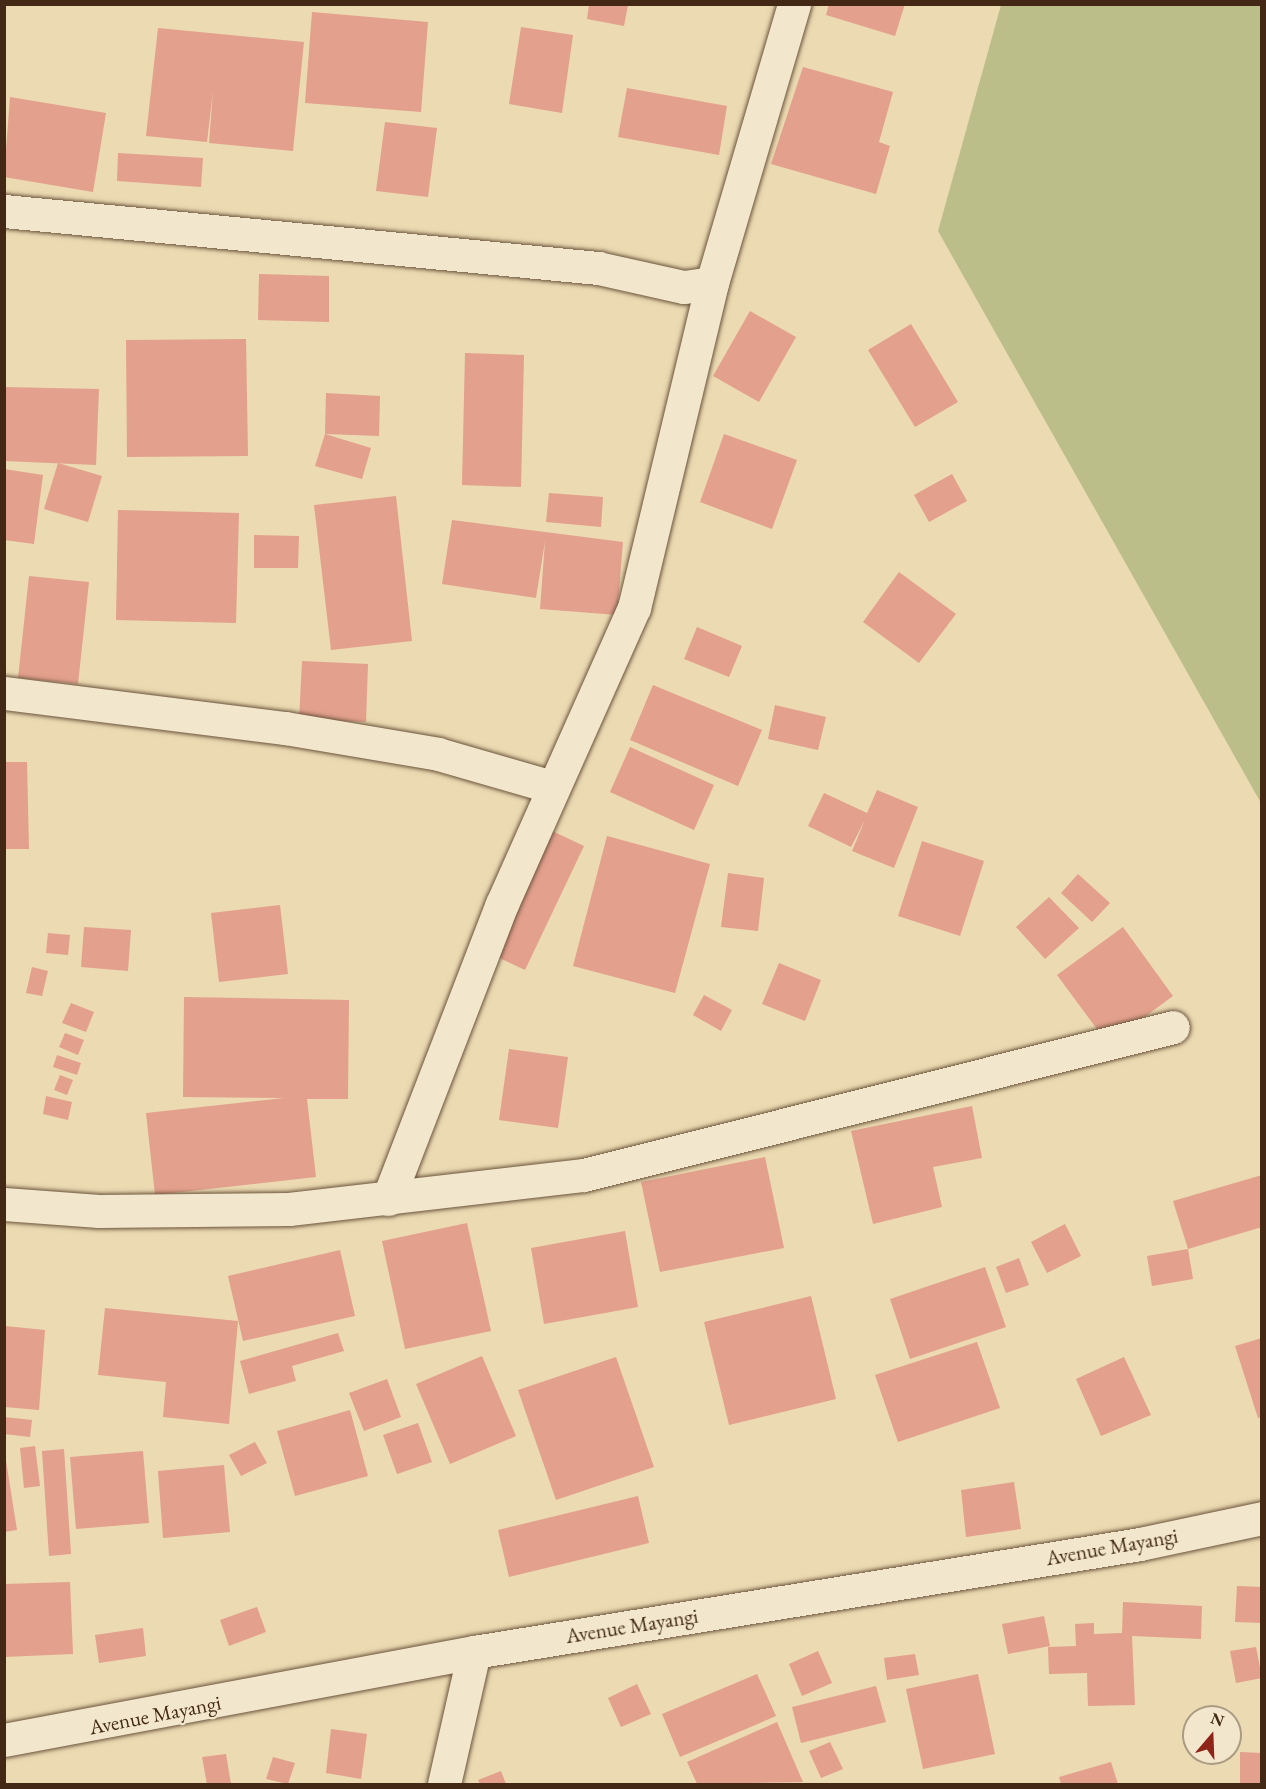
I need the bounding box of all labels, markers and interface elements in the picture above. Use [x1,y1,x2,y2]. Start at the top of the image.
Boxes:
street label: Avenue Mayangi [1044,1523,1180,1571]
street label: Avenue Mayangi [564,1603,700,1649]
street label: Avenue Mayangi [87,1690,223,1740]
north arrow [1182,1705,1242,1765]
text: N [1208,1707,1227,1731]

